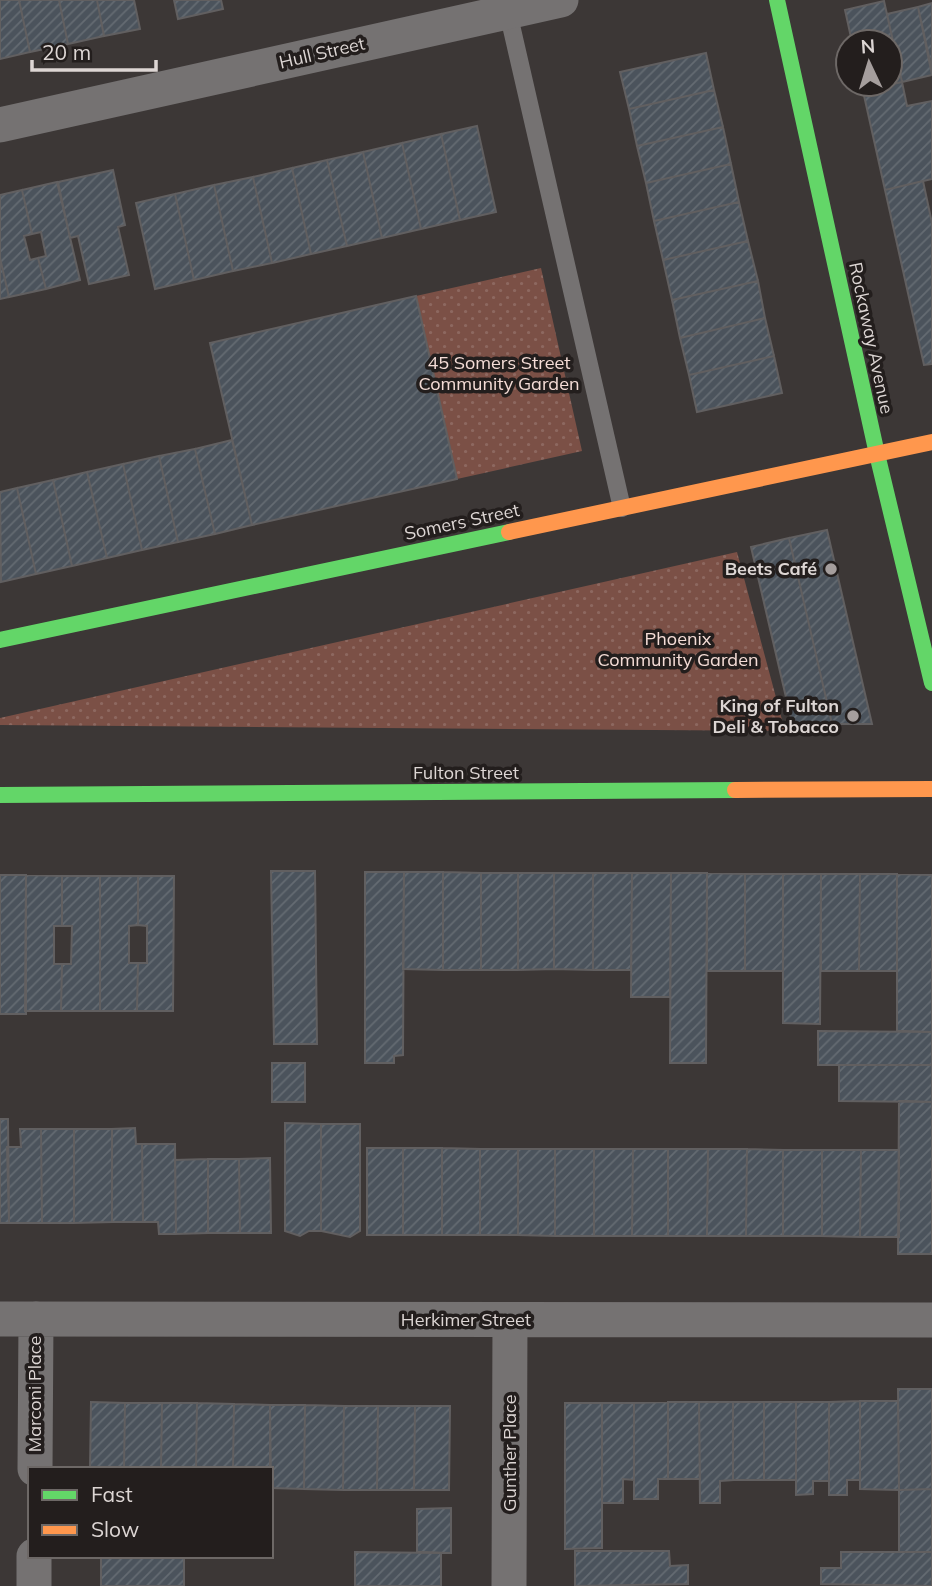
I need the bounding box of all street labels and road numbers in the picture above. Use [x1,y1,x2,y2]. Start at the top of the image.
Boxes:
street label: Hull Street [277,31,367,74]
street label: Rockaway Avenue [844,260,899,416]
street label: Somers Street [402,498,521,545]
street label: Fulton Street [413,761,519,784]
street label: Herkimer Street [401,1308,531,1331]
street label: Marconi Place [23,1336,46,1452]
street label: Gunther Place [498,1394,521,1512]

